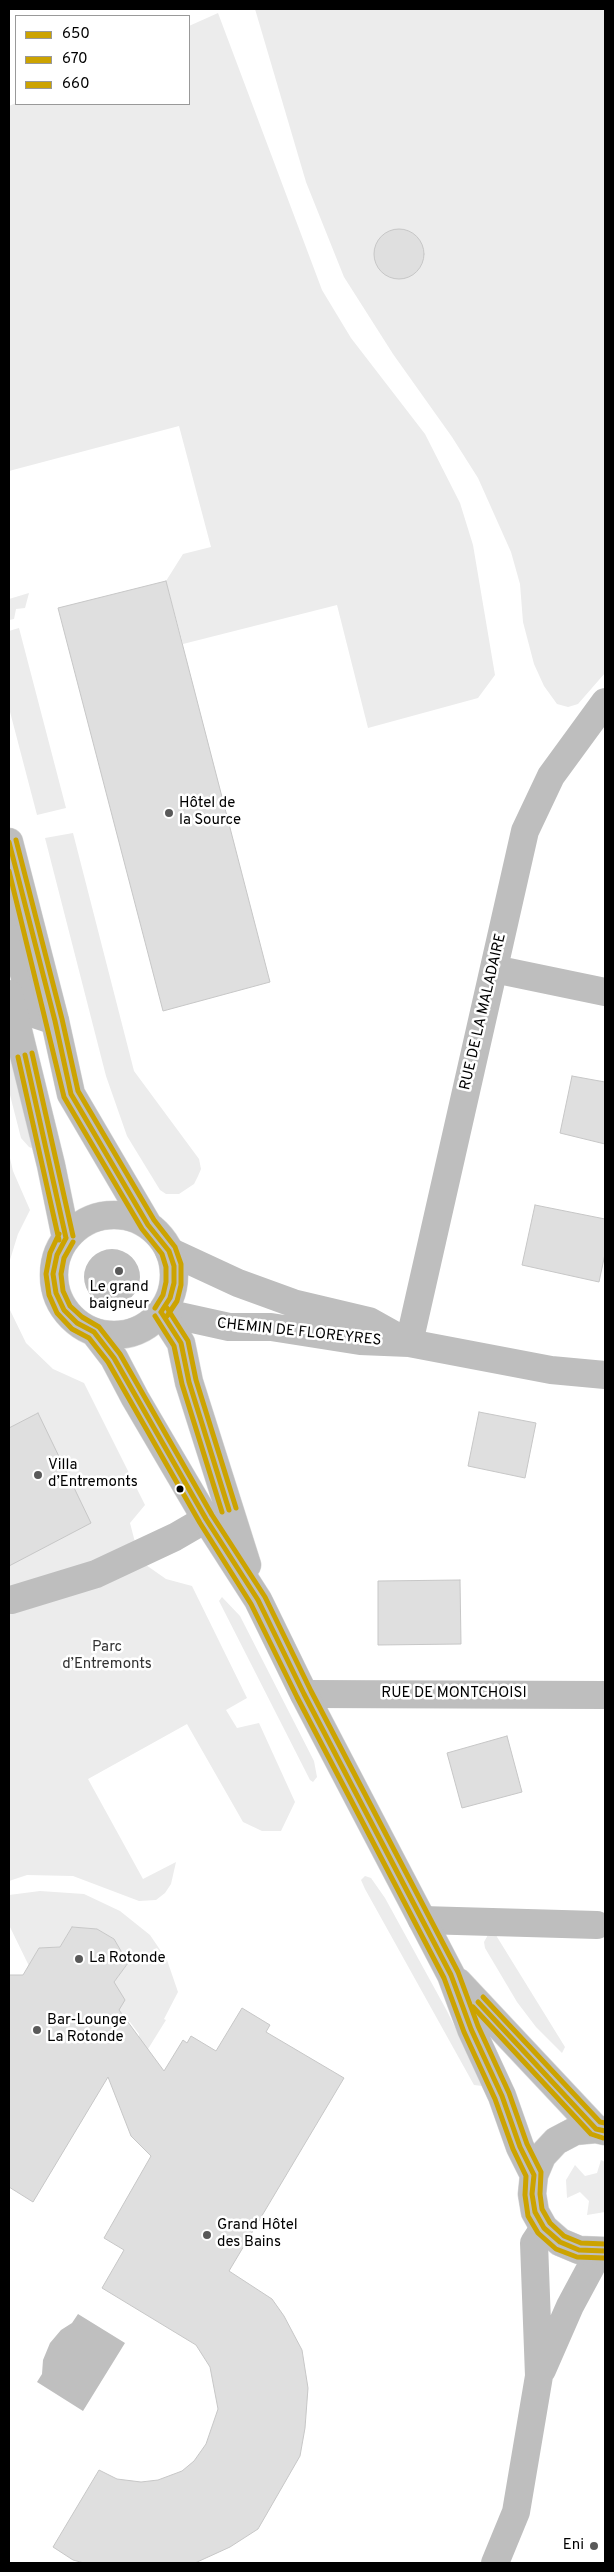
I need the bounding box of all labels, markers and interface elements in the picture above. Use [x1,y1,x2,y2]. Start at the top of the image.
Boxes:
legend [15,15,190,105]
text: 650 [62,25,90,44]
text: 670 [62,50,88,69]
text: 660 [62,75,90,94]
place label: Hôtel de la Source [179,795,241,830]
marker: Hôtel de la Source [163,807,175,819]
street label: RUE DE LA MALADAIRE [457,932,511,1092]
marker: Le grand baigneur [113,1265,125,1277]
place label: Le grand baigneur [89,1279,149,1314]
street label: CHEMIN DE FLOREYRES [216,1315,382,1351]
place label: Villa d’Entremonts [48,1457,138,1492]
marker: Villa d’Entremonts [32,1469,44,1481]
unlabelled marker [175,1484,185,1494]
park label: Parc d’Entremonts [62,1639,152,1674]
street label: RUE DE MONTCHOISI [381,1685,527,1703]
place label: La Rotonde [89,1950,166,1968]
marker: La Rotonde [73,1953,85,1965]
place label: Bar-Lounge La Rotonde [47,2012,127,2047]
marker: Bar-Lounge La Rotonde [31,2024,43,2036]
place label: Grand Hôtel des Bains [217,2217,298,2252]
marker: Grand Hôtel des Bains [201,2229,213,2241]
place label: Eni [563,2537,584,2555]
marker: Eni [588,2540,600,2552]

